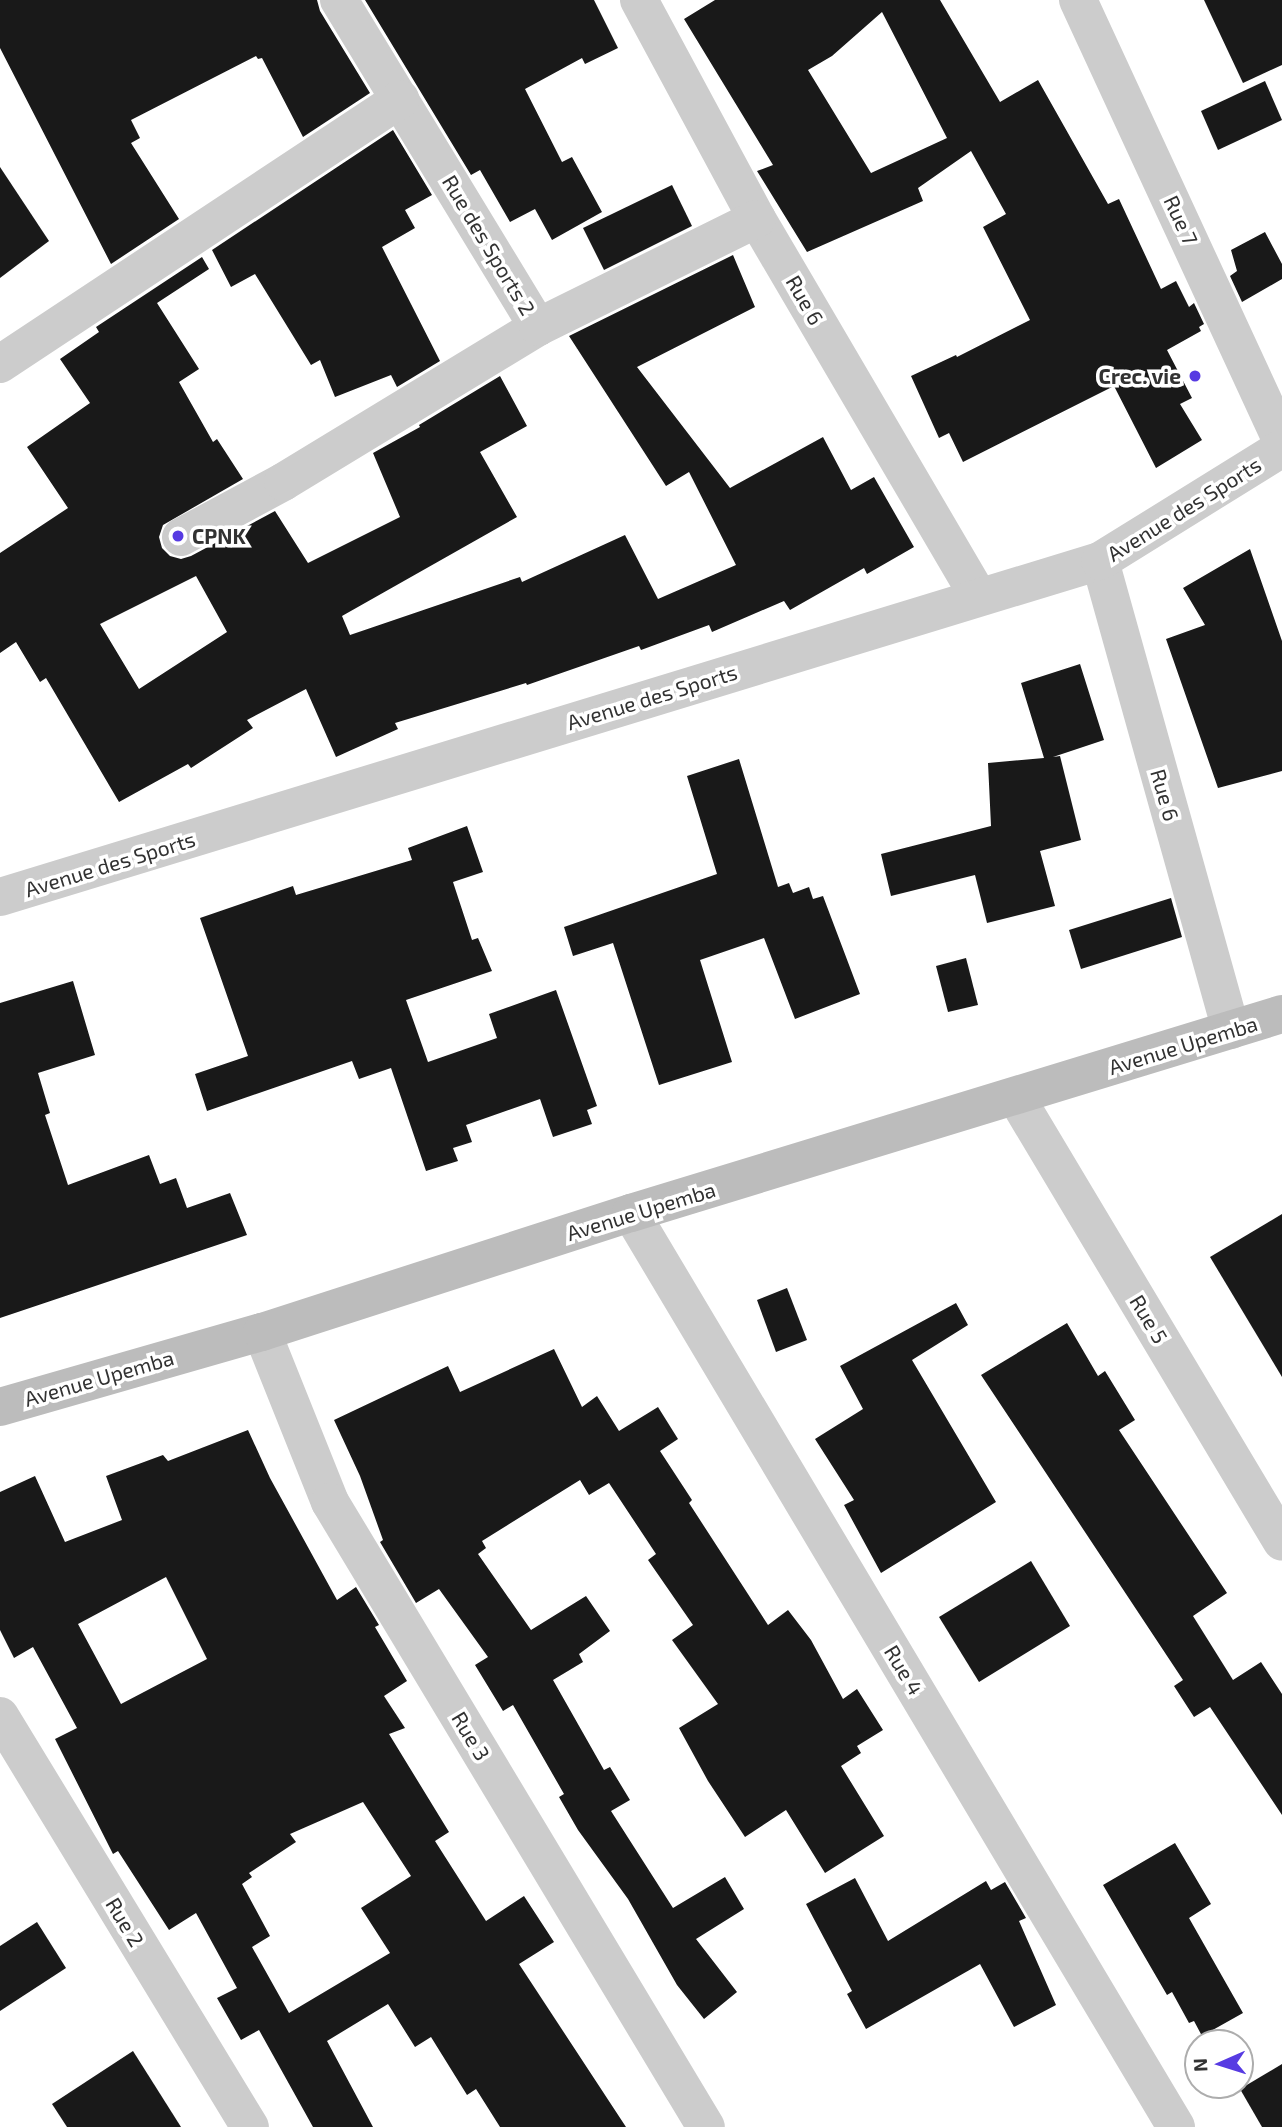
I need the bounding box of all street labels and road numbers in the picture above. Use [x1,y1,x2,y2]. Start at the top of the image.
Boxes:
street label: Rue des Sports 2 [437,170,541,320]
street label: Rue 7 [1159,191,1203,249]
street label: Rue 6 [781,271,829,329]
street label: Avenue des Sports [1102,451,1266,567]
street label: Avenue des Sports [564,659,740,735]
street label: Rue 6 [1146,766,1184,824]
street label: Avenue des Sports [22,826,198,902]
street label: Avenue Upemba [1105,1010,1261,1080]
street label: Avenue Upemba [563,1176,719,1246]
street label: Rue 5 [1125,1290,1173,1348]
street label: Avenue Upemba [21,1345,177,1411]
street label: Rue 4 [879,1640,929,1700]
street label: Rue 3 [447,1707,495,1765]
street label: Rue 2 [101,1893,149,1951]

